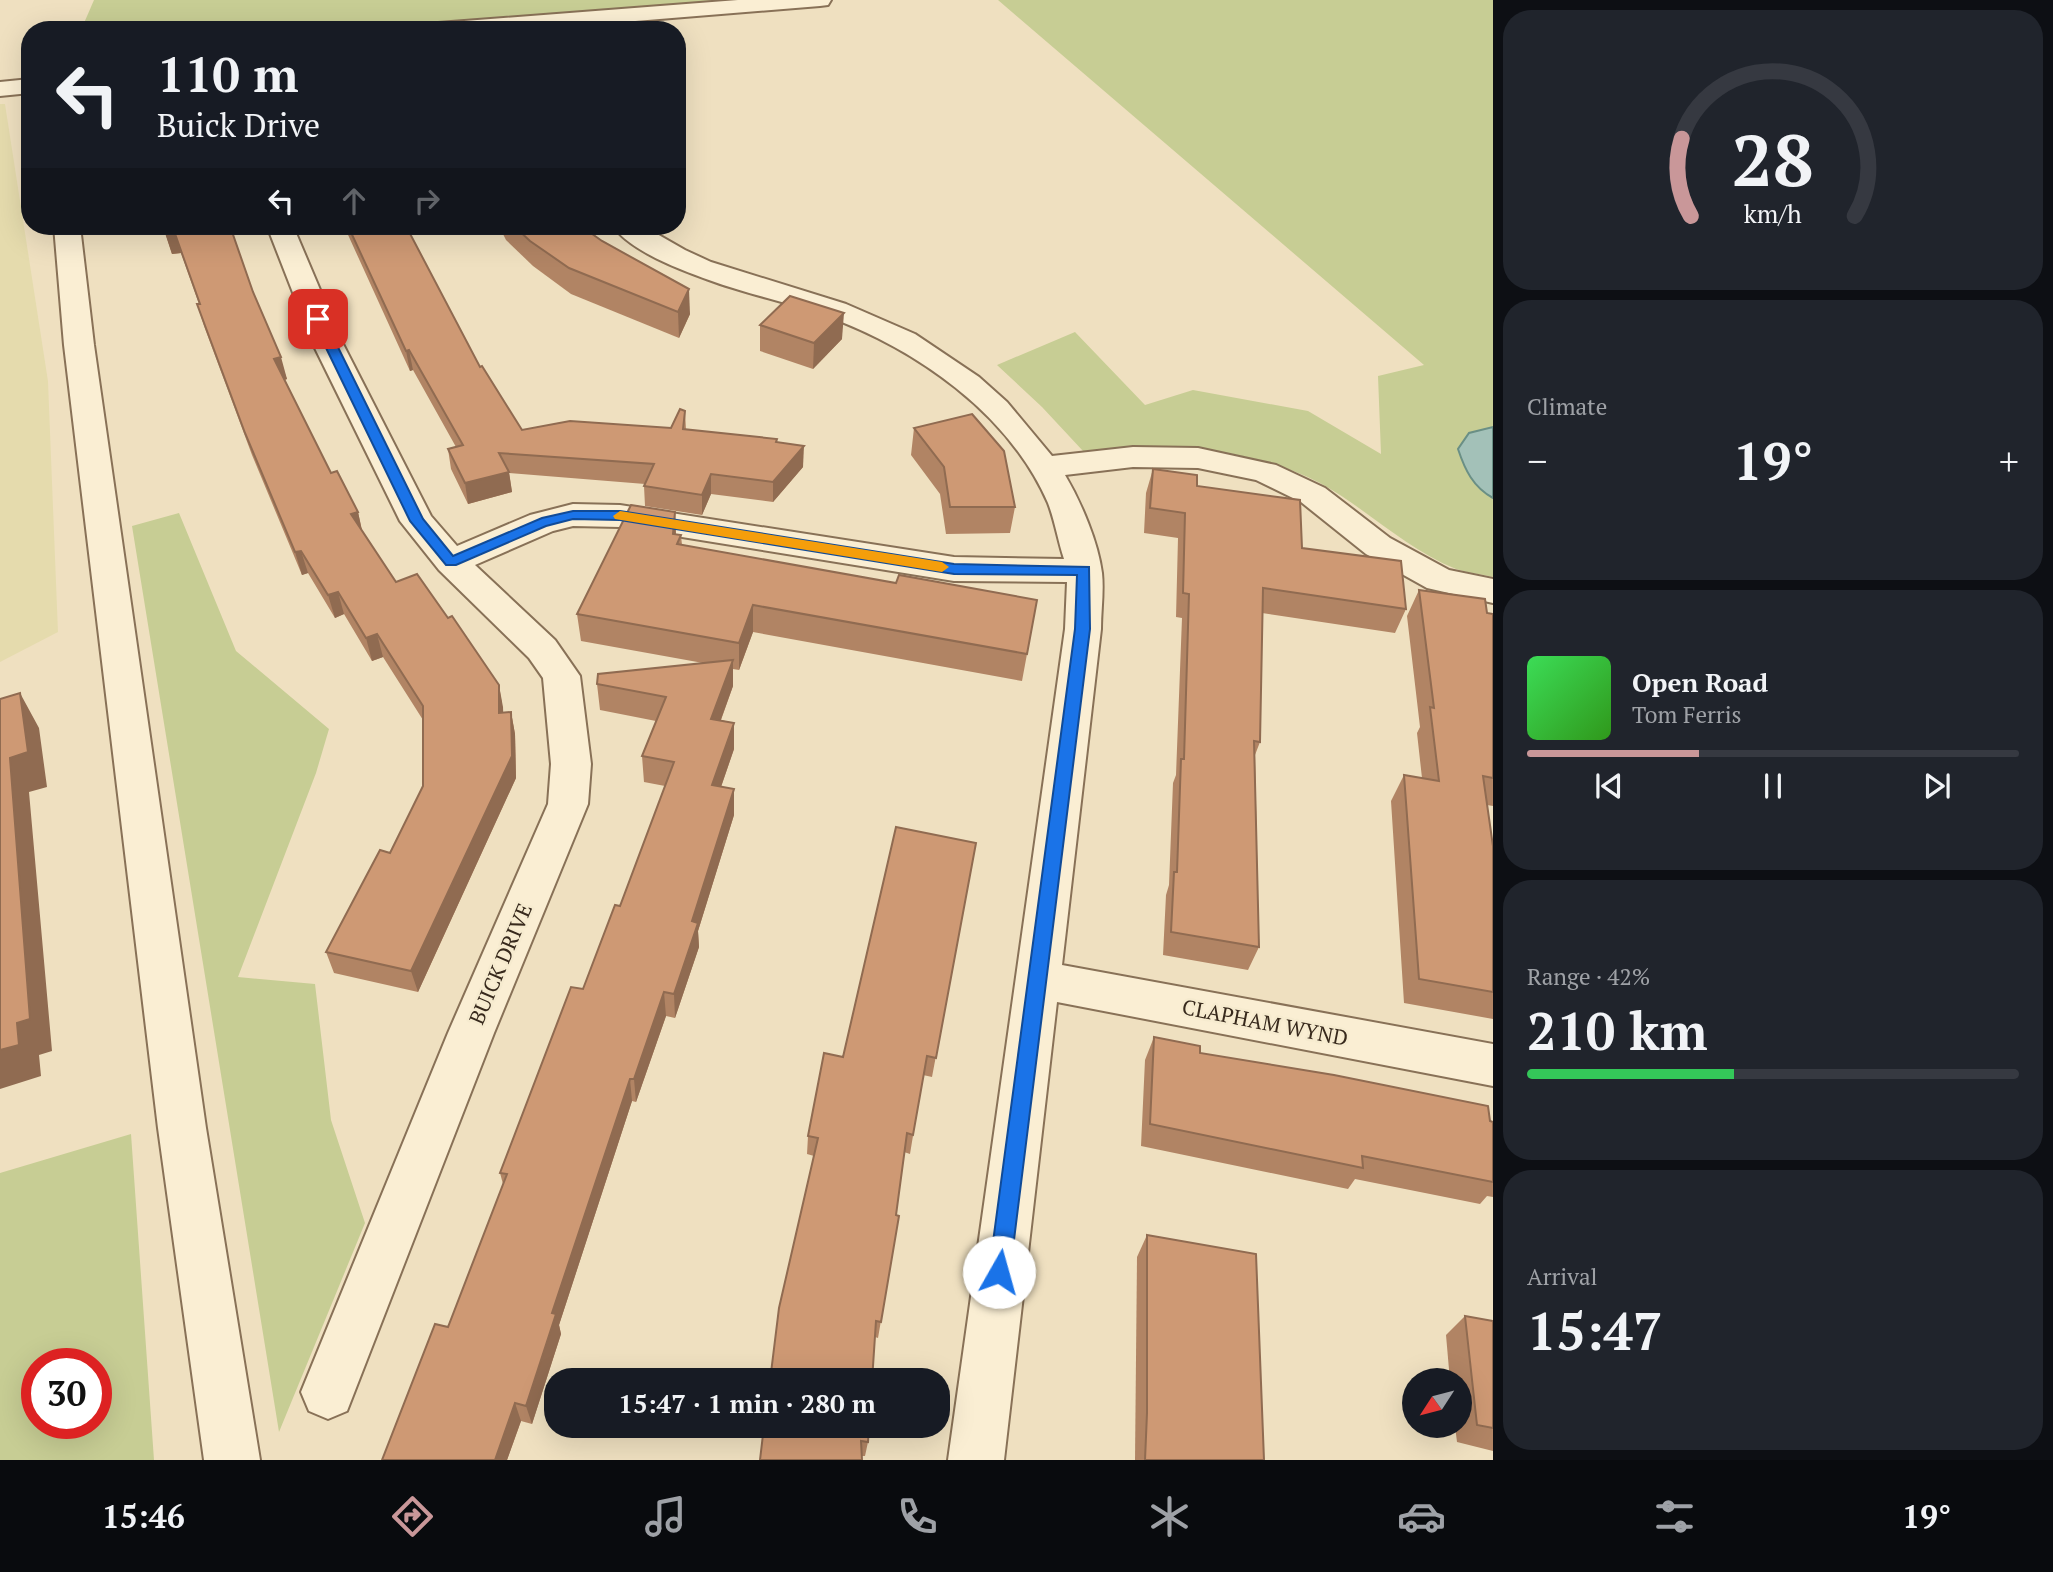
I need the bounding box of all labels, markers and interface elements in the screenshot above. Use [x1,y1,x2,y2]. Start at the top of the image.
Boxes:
text: 110 m [157,41,299,106]
icon: left [42,49,133,140]
text: Buick Drive [157,104,320,146]
text: 28 [1732,110,1814,207]
icon: left [262,182,300,220]
icon: ahead [335,182,373,220]
icon: right [408,182,446,220]
text: km/h [1744,197,1802,230]
pin [288,289,348,349]
icon: arrive [299,300,337,338]
text: Climate [1527,391,1607,422]
text: 19° [1733,426,1813,495]
text: − [1527,436,1547,486]
text: + [1999,436,2019,486]
text: Open Road [1632,665,1768,699]
text: Tom Ferris [1632,699,1742,730]
icon: previous [1590,767,1628,805]
icon: pause [1754,767,1792,805]
icon: next [1918,767,1956,805]
street label: BUICK DRIVE [462,899,538,1028]
text: Range · 42% [1527,961,1650,992]
street label: CLAPHAM WYND [1180,992,1350,1052]
text: 210 km [1527,996,1708,1065]
position arrow [962,1235,1036,1309]
text: Arrival [1527,1261,1598,1292]
text: 15:47 [1527,1296,1662,1365]
speed limit sign: 30 [21,1348,112,1439]
north arrow [1402,1368,1472,1438]
map controls [1402,1368,1472,1438]
text: 15:47 · 1 min · 280 m [618,1386,876,1420]
icon: directions [388,1492,437,1541]
icon: music [641,1492,690,1541]
icon: phone [893,1492,942,1541]
icon: climate [1145,1492,1194,1541]
icon: car [1397,1492,1446,1541]
icon: filters [1650,1492,1699,1541]
text: 15:46 [102,1495,185,1537]
text: 19° [1902,1495,1951,1537]

